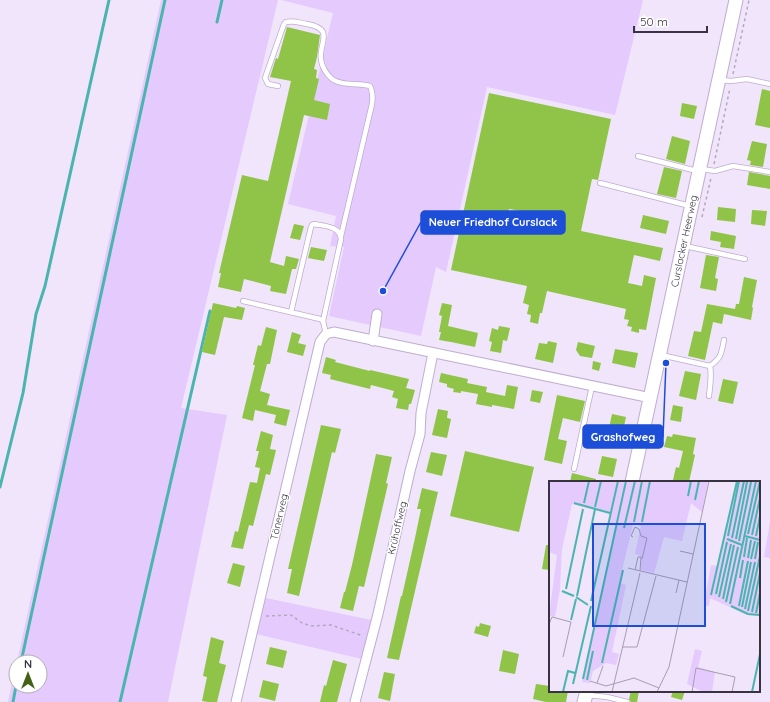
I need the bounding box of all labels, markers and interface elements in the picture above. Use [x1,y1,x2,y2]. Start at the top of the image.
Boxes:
scale bar [634,8,707,34]
text: 50 m [640,14,668,29]
street label: Curslacker Heerweg [668,194,700,288]
callout: Neuer Friedhof Curslack [421,211,565,234]
text: Neuer Friedhof Curslack [429,215,557,229]
callout: Grashofweg [583,425,663,448]
text: Grashofweg [591,430,655,444]
inset map [549,481,760,692]
street label: Tönerweg [267,493,291,541]
street label: Krühoffweg [385,500,409,556]
north arrow [8,654,48,694]
text: N [24,657,32,671]

